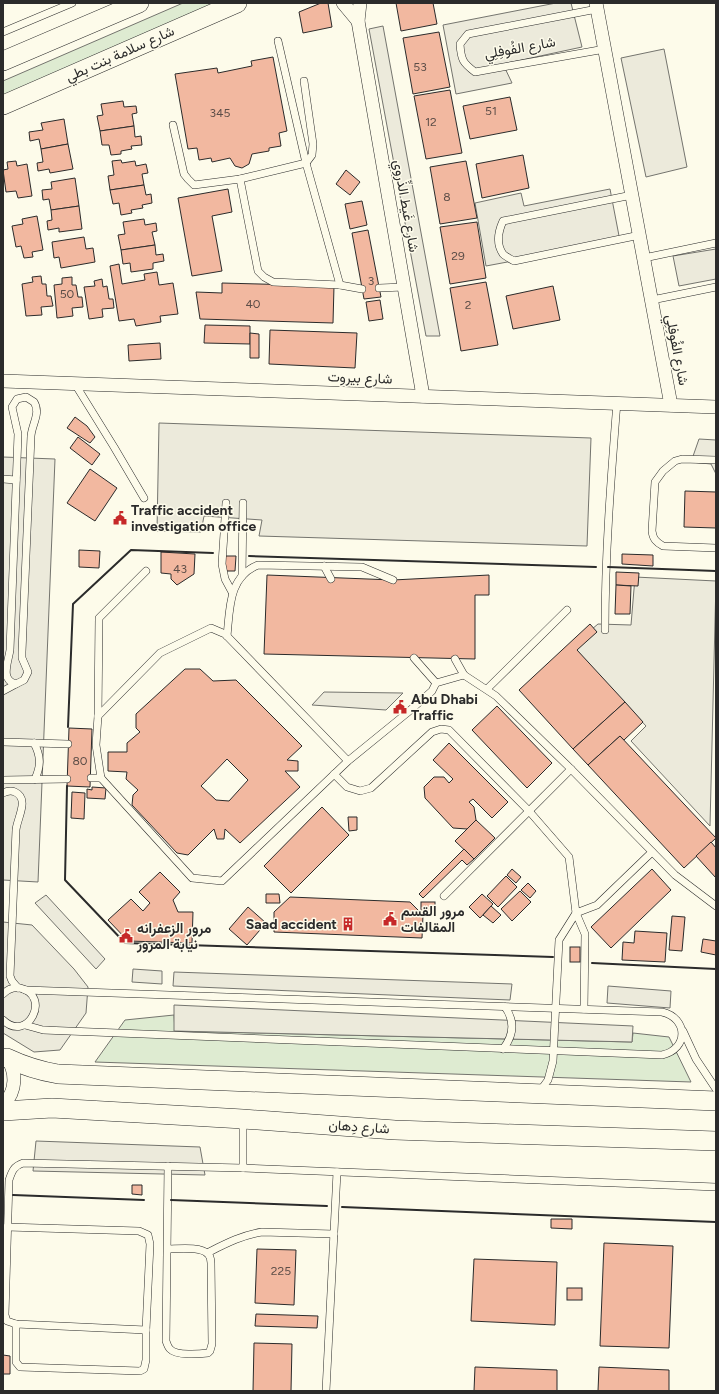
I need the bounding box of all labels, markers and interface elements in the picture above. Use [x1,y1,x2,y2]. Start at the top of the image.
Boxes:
street label: شارع سلامة بنت بطي [63,22,178,88]
street label: شارع الفُوفِلِي [483,33,557,66]
house number: 53 [413,60,427,74]
house number: 51 [485,104,497,118]
house number: 345 [210,106,231,120]
house number: 12 [425,115,437,129]
street label: شارع غَيط الذِّروي [387,158,424,254]
house number: 8 [443,190,451,204]
house number: 29 [451,249,465,263]
house number: 3 [368,274,374,288]
house number: 50 [60,287,75,301]
house number: 40 [245,297,261,311]
house number: 2 [465,298,471,312]
street label: شارع الفُوفِلِي [659,313,692,388]
street label: شارع بيروت [327,368,393,390]
place label: Traffic accident investigation office [131,502,257,535]
public building icon: Traffic accident investigation office [112,510,128,526]
house number: 43 [173,562,187,576]
place label: Abu Dhabi Traffic [411,691,478,724]
public building icon: Abu Dhabi Traffic [392,699,408,715]
house number: 80 [72,754,88,768]
place label: مرور القسم المقالفات [401,903,465,936]
public building icon: مرور القسم المقالفات [382,911,398,927]
place label: Saad accident [246,916,337,933]
building icon: Saad accident [340,916,356,932]
place label: مرور الزعفرانه نيابة المرور [136,920,212,953]
public building icon: مرور الزعفرانه نيابة المرور [118,928,134,944]
street label: شارع دِهان [328,1116,390,1140]
house number: 225 [271,1264,291,1278]

